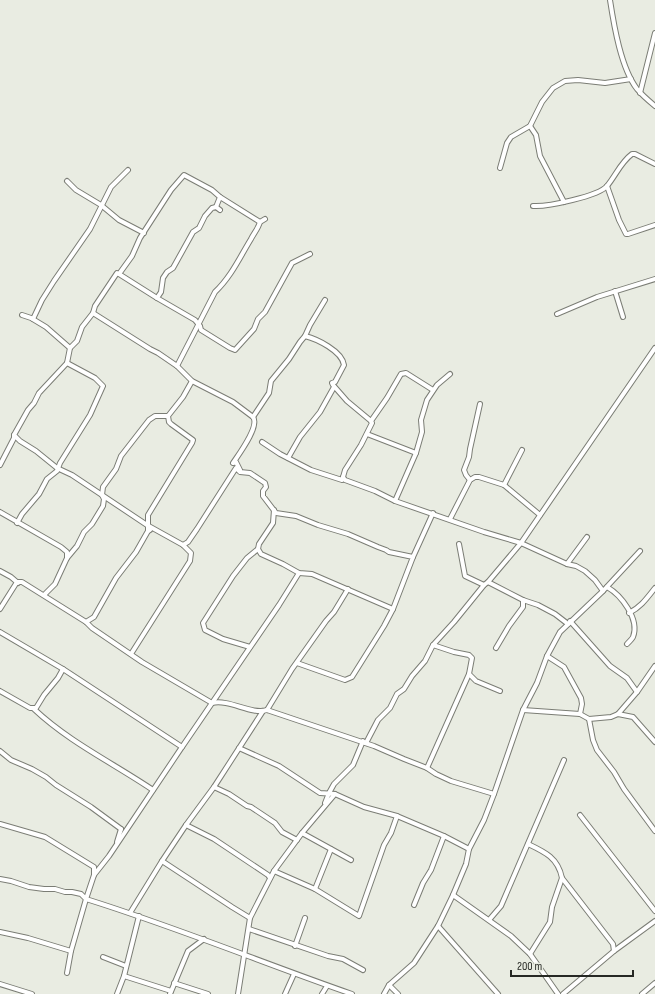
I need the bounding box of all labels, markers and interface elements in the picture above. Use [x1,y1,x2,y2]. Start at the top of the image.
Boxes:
scale bar [511,952,633,978]
text: 200 m [517,959,543,974]

